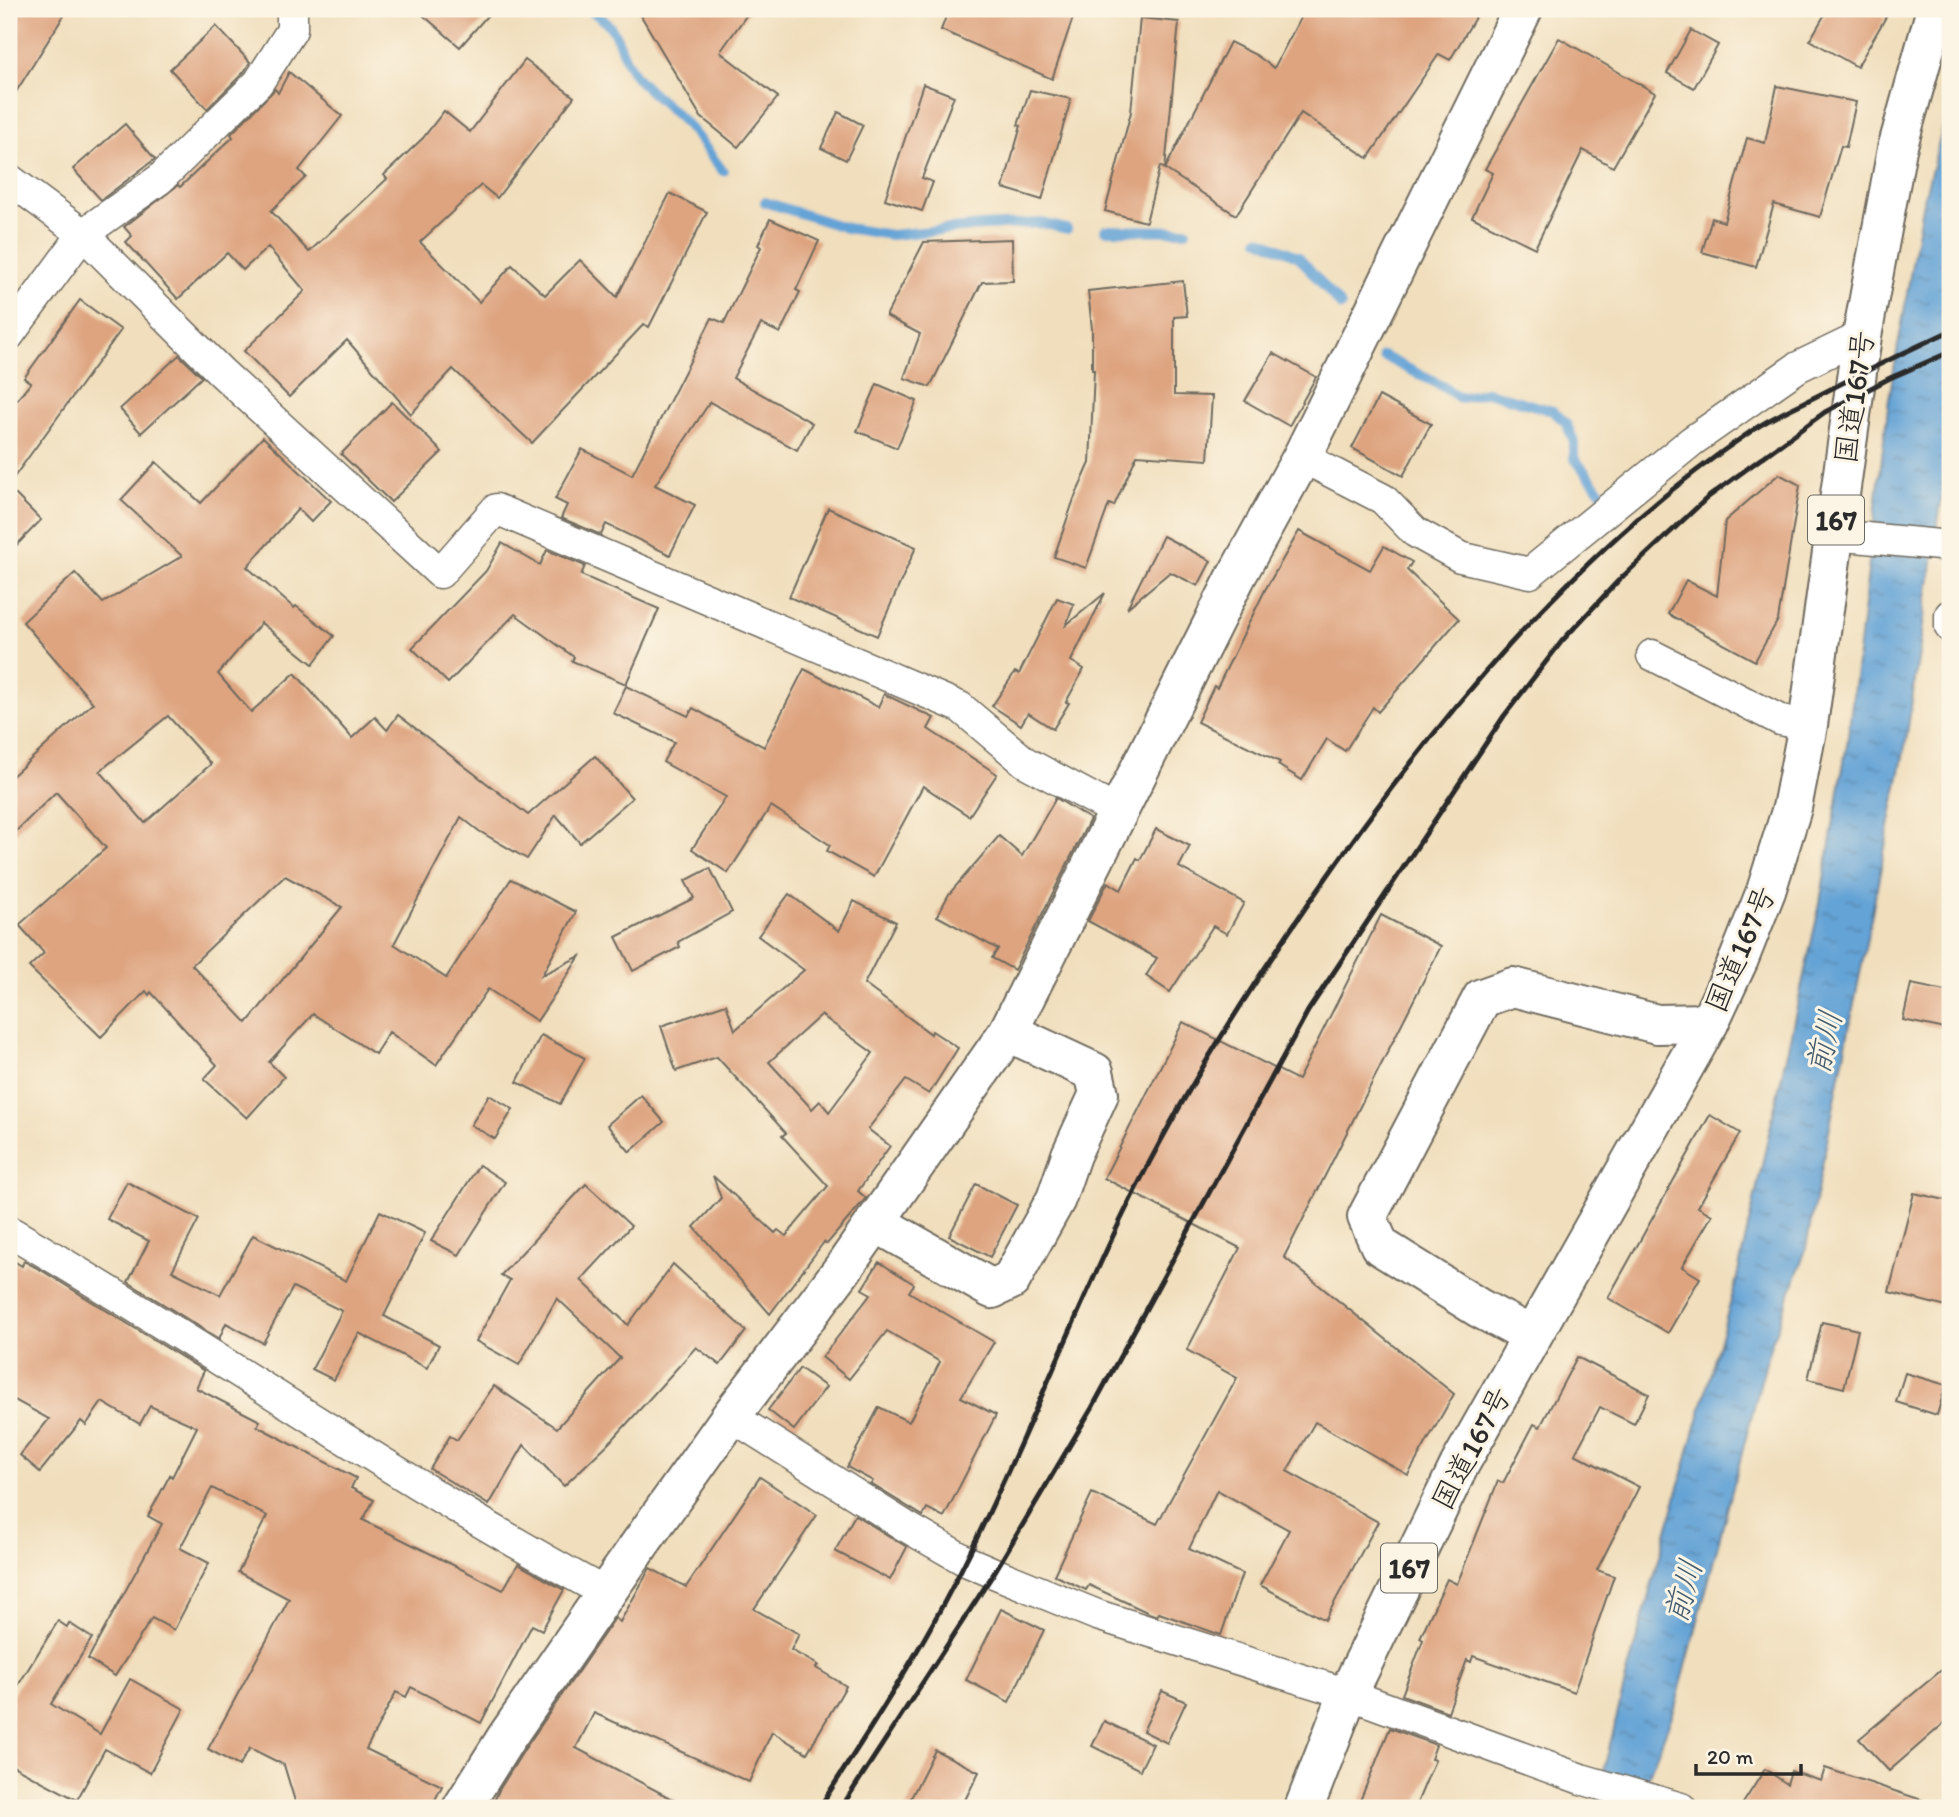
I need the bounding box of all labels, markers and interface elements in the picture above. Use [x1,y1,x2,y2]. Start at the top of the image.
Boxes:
street label: 国道167号 [1826,328,1882,466]
road number: 167 [1808,496,1864,544]
street label: 国道167号 [1697,880,1783,1018]
water label: 前川 [1798,1007,1850,1077]
street label: 国道167号 [1423,1380,1519,1516]
road number: 167 [1381,1544,1437,1592]
water label: 前川 [1656,1555,1710,1627]
scale bar [1696,1733,1801,1777]
text: 20 m [1707,1744,1754,1769]

